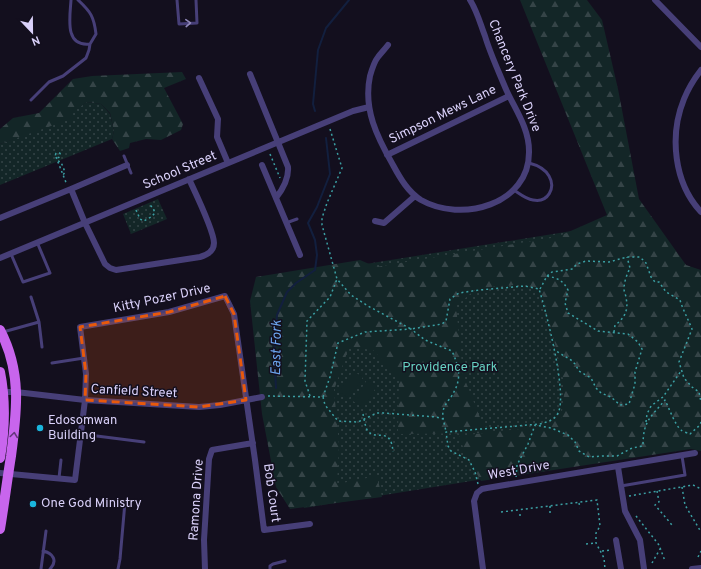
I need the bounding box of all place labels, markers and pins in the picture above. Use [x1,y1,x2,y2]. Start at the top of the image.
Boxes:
place label: Edosomwan Building [48,413,117,444]
marker: Edosomwan Building [35,423,45,433]
place label: One God Ministry [41,496,142,512]
marker: One God Ministry [28,499,38,509]

